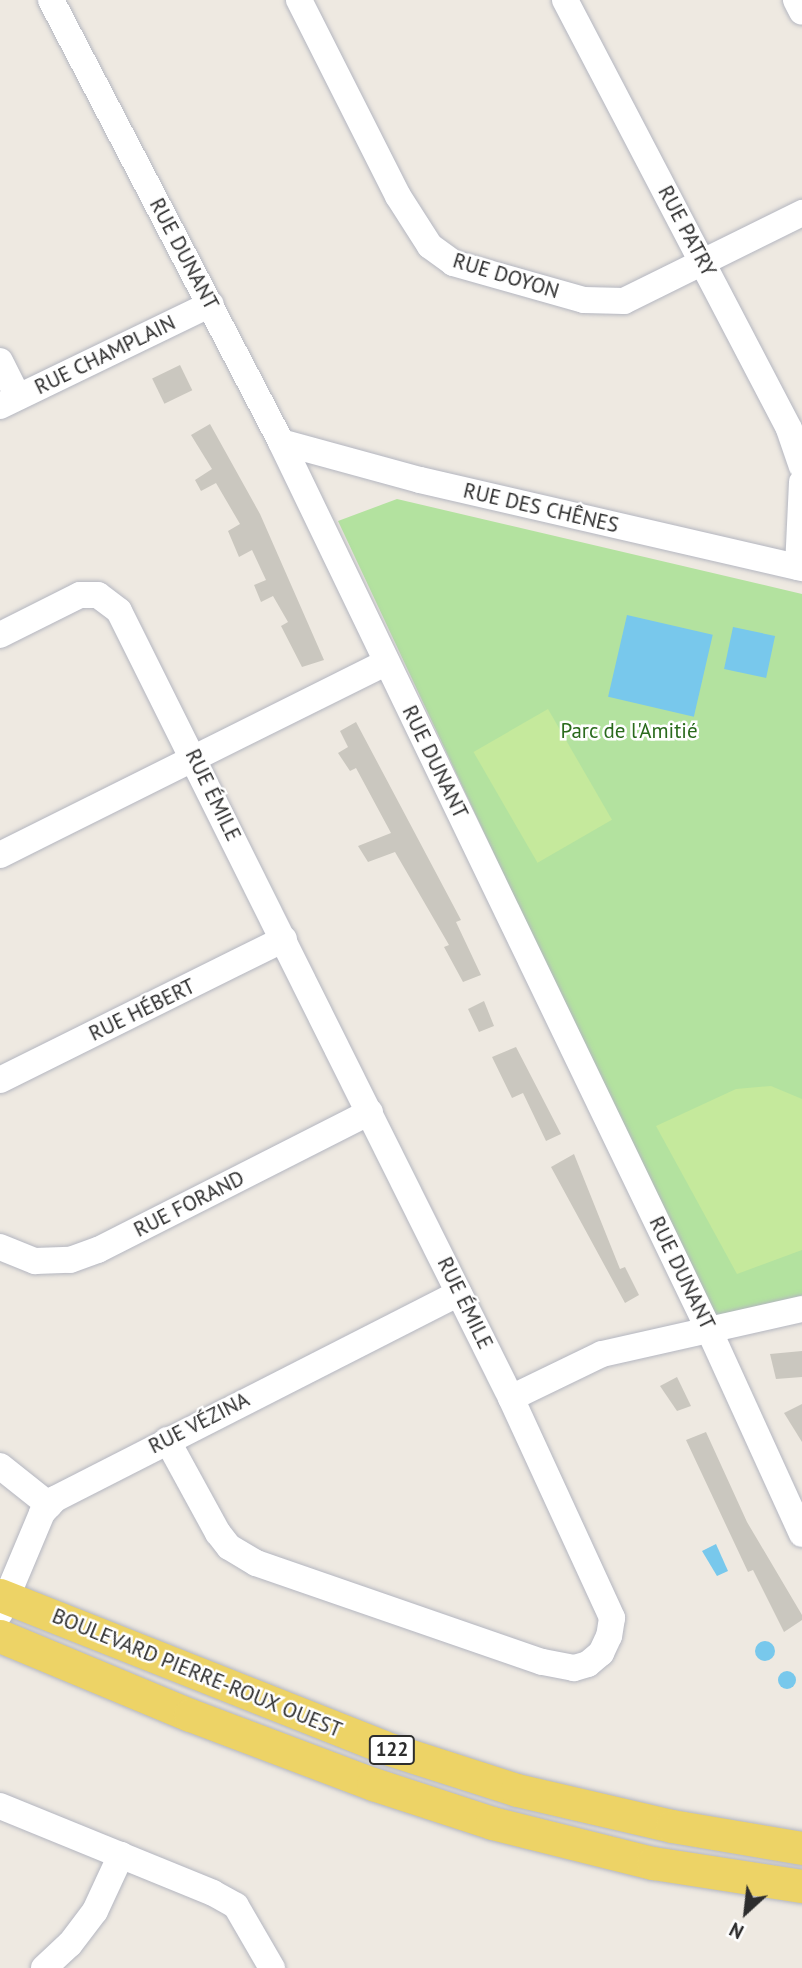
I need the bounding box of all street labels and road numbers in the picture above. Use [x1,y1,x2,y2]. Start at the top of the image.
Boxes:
street label: RUE PATRY [653,181,721,281]
street label: RUE DUNANT [144,194,224,314]
street label: RUE DOYON [450,248,562,304]
street label: RUE CHAMPLAIN [31,310,179,400]
street label: RUE DES CHÊNES [461,478,621,538]
street label: RUE DUNANT [397,701,473,823]
street label: RUE ÉMILE [180,745,246,845]
street label: RUE HÉBERT [85,974,199,1046]
street label: RUE FORAND [130,1165,248,1243]
street label: RUE DUNANT [644,1212,720,1334]
street label: RUE ÉMILE [432,1253,498,1353]
street label: RUE VÉZINA [144,1387,254,1459]
street label: BOULEVARD PIERRE-ROUX OUEST [48,1603,346,1743]
road number: 122 [368,1734,416,1766]

